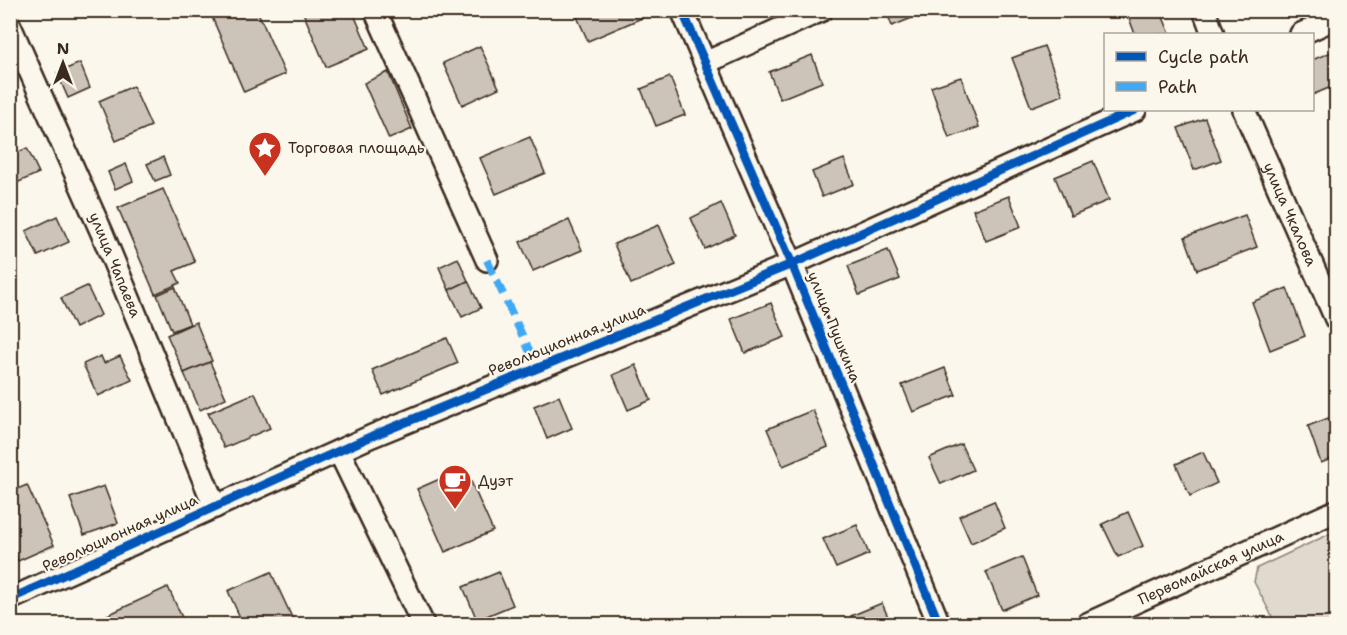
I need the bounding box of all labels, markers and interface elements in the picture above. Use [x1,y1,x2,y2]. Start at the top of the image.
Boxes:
north arrow [33,33,93,93]
legend [1104,33,1314,111]
text: N [57,38,69,59]
text: Cycle path [1158,45,1249,69]
text: Path [1158,75,1197,99]
place icon: Торговая площадь [247,130,283,177]
place label: Торговая площадь [288,138,425,158]
street label: улица Чкалова [1258,159,1322,270]
street label: улица Чапаева [84,209,146,321]
street label: улица Пушкина [803,269,866,386]
street label: Революционная улица [485,299,649,381]
cafe icon: Дуэт [437,463,473,510]
place label: Дуэт [478,471,513,491]
street label: Революционная улица [39,489,201,576]
street label: Первомайская улица [1135,526,1287,609]

